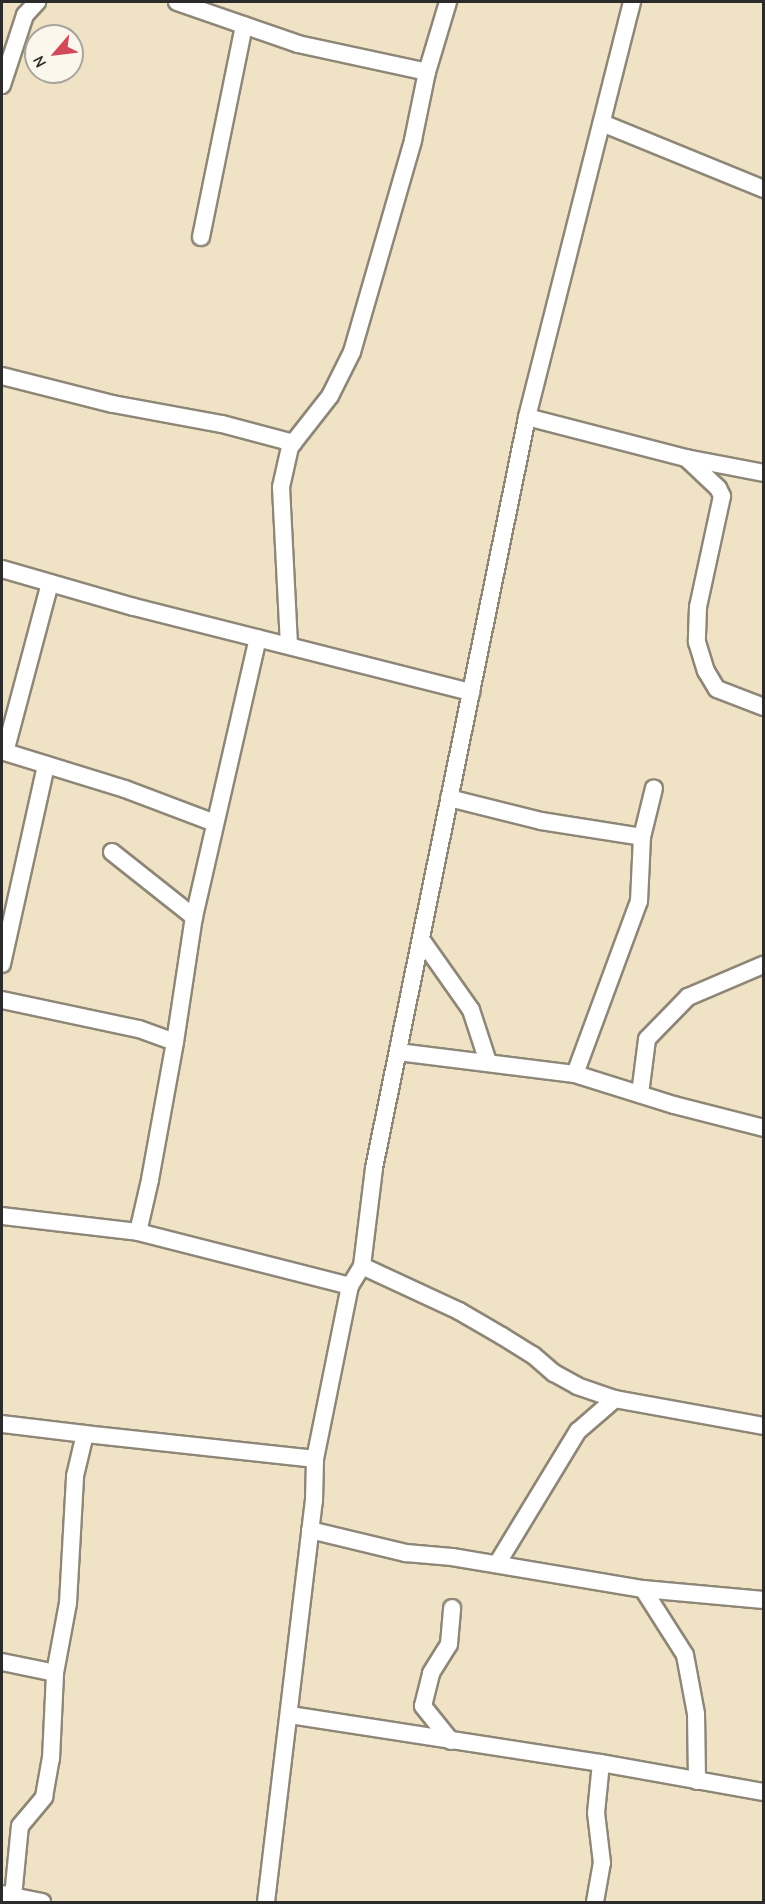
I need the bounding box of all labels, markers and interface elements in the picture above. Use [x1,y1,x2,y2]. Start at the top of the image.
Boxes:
north arrow [24,24,84,84]
text: N [29,53,50,70]

